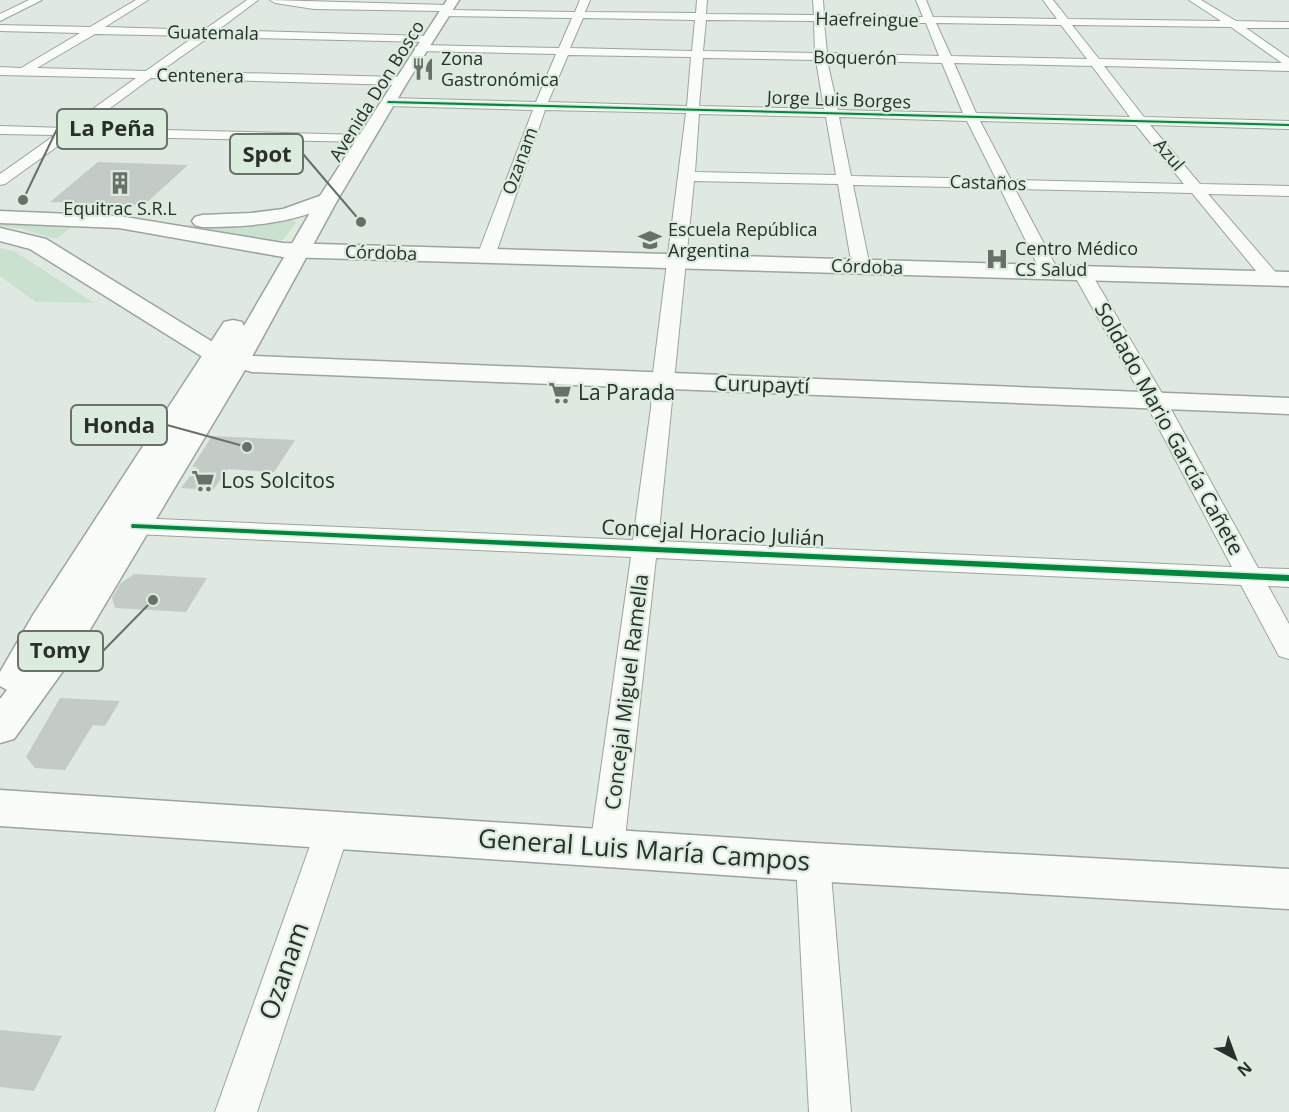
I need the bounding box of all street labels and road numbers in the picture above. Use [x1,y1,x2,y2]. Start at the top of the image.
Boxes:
street label: Haefreingue [815,6,919,32]
street label: Avenida Don Bosco [323,15,429,165]
street label: Guatemala [167,19,259,45]
street label: Boquerón [813,44,897,70]
street label: Centenera [156,62,244,88]
street label: Jorge Luis Borges [765,84,911,114]
street label: Ozanam [496,124,542,198]
street label: Azul [1149,133,1190,176]
street label: Castaños [949,169,1027,195]
street label: Córdoba [344,239,418,265]
street label: Córdoba [830,253,904,279]
street label: Soldado Mario García Cañete [1089,297,1251,560]
street label: Curupaytí [714,368,811,400]
street label: Concejal Horacio Julián [601,512,826,552]
street label: Concejal Miguel Ramella [598,572,654,811]
street label: General Luis María Campos [477,819,811,879]
street label: Ozanam [250,917,317,1024]

